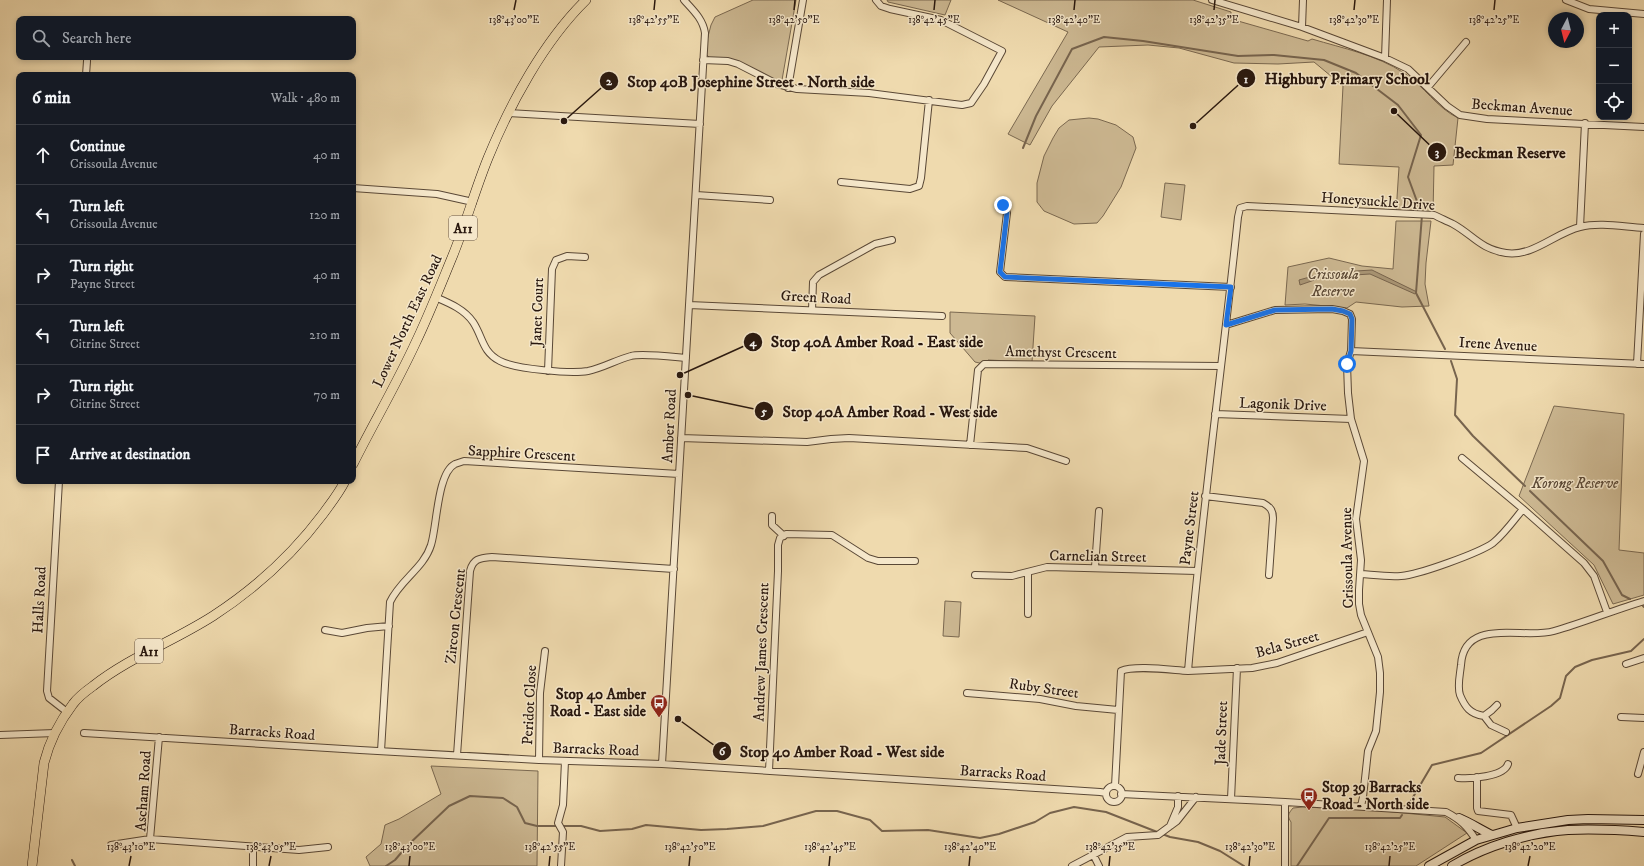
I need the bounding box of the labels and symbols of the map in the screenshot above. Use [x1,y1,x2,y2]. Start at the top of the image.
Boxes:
north arrow [1548,12,1584,48]
text: 138°43'00"E [489,14,539,26]
text: 138°42'55"E [629,14,679,26]
text: 138°42'50"E [768,14,820,26]
text: 138°42'45"E [908,14,960,26]
text: 138°42'40"E [1048,14,1100,26]
text: 138°42'35"E [1189,14,1239,26]
text: 138°42'30"E [1329,14,1379,26]
text: 138°42'25"E [1469,14,1519,26]
callout: Highbury Primary School [1236,64,1437,92]
callout: Stop 40B Josephine Street - North side [599,67,883,95]
text: Highbury Primary School [1264,69,1431,89]
text: Stop 40B Josephine Street - North side [627,72,875,92]
text: 1 [1244,72,1249,87]
text: 2 [606,74,613,89]
street label: Beckman Avenue [1471,94,1573,121]
callout: Beckman Reserve [1427,138,1574,166]
text: Beckman Reserve [1454,143,1566,163]
text: 3 [1435,145,1440,160]
street label: Honeysuckle Drive [1320,188,1436,215]
route end [994,196,1012,214]
road number: A11 [449,216,477,240]
street label: Lower North East Road [368,251,447,391]
park label: Crissoula Reserve [1307,265,1359,301]
street label: Janet Court [527,277,548,349]
street label: Green Road [780,286,852,309]
callout: Stop 40A Amber Road - East side [743,328,991,356]
text: Stop 40A Amber Road - East side [771,332,984,352]
street label: Irene Avenue [1458,333,1538,356]
text: 4 [749,335,758,350]
street label: Amethyst Crescent [1005,342,1117,363]
route start [1338,355,1356,373]
street label: Amber Road [658,388,681,463]
street label: Lagonik Drive [1239,393,1327,416]
callout: Stop 40A Amber Road - West side [754,397,1005,425]
text: Stop 40A Amber Road - West side [783,402,998,422]
text: 5 [760,404,767,419]
street label: Sapphire Crescent [468,441,577,466]
park label: Korong Reserve [1531,474,1619,493]
street label: Payne Street [1176,490,1204,566]
street label: Crissoula Avenue [1337,507,1358,609]
street label: Carnelian Street [1049,546,1147,567]
street label: Halls Road [28,565,51,634]
street label: Zircon Crescent [441,567,470,665]
street label: Andrew James Crescent [750,582,773,722]
street label: Bela Street [1253,626,1321,663]
road number: A11 [135,639,163,663]
street label: Peridot Close [518,665,541,745]
street label: Ruby Street [1008,674,1080,703]
place label: Stop 40 Amber Road - East side [550,685,647,721]
bus stop icon: Stop 40 Amber Road - East side [649,693,669,718]
street label: Jade Street [1211,700,1232,768]
street label: Barracks Road [228,720,316,745]
callout: Stop 40 Amber Road - West side [712,737,953,765]
street label: Barracks Road [552,738,640,761]
text: Stop 40 Amber Road - West side [740,742,945,762]
text: 6 [719,744,726,759]
street label: Ascham Road [131,750,156,832]
street label: Barracks Road [959,761,1047,786]
place label: Stop 39 Barracks Road - North side [1322,778,1430,814]
bus stop icon: Stop 39 Barracks Road - North side [1299,786,1319,811]
text: 138°43'10"E [107,841,155,853]
text: 138°43'05"E [246,841,296,853]
text: 138°43'00"E [385,841,435,853]
text: 138°42'55"E [525,841,575,853]
text: 138°42'50"E [664,841,716,853]
text: 138°42'45"E [804,841,856,853]
text: 138°42'40"E [944,841,996,853]
text: 138°42'35"E [1085,841,1135,853]
text: 138°42'30"E [1225,841,1275,853]
text: 138°42'25"E [1365,841,1415,853]
text: 138°42'20"E [1504,841,1556,853]

